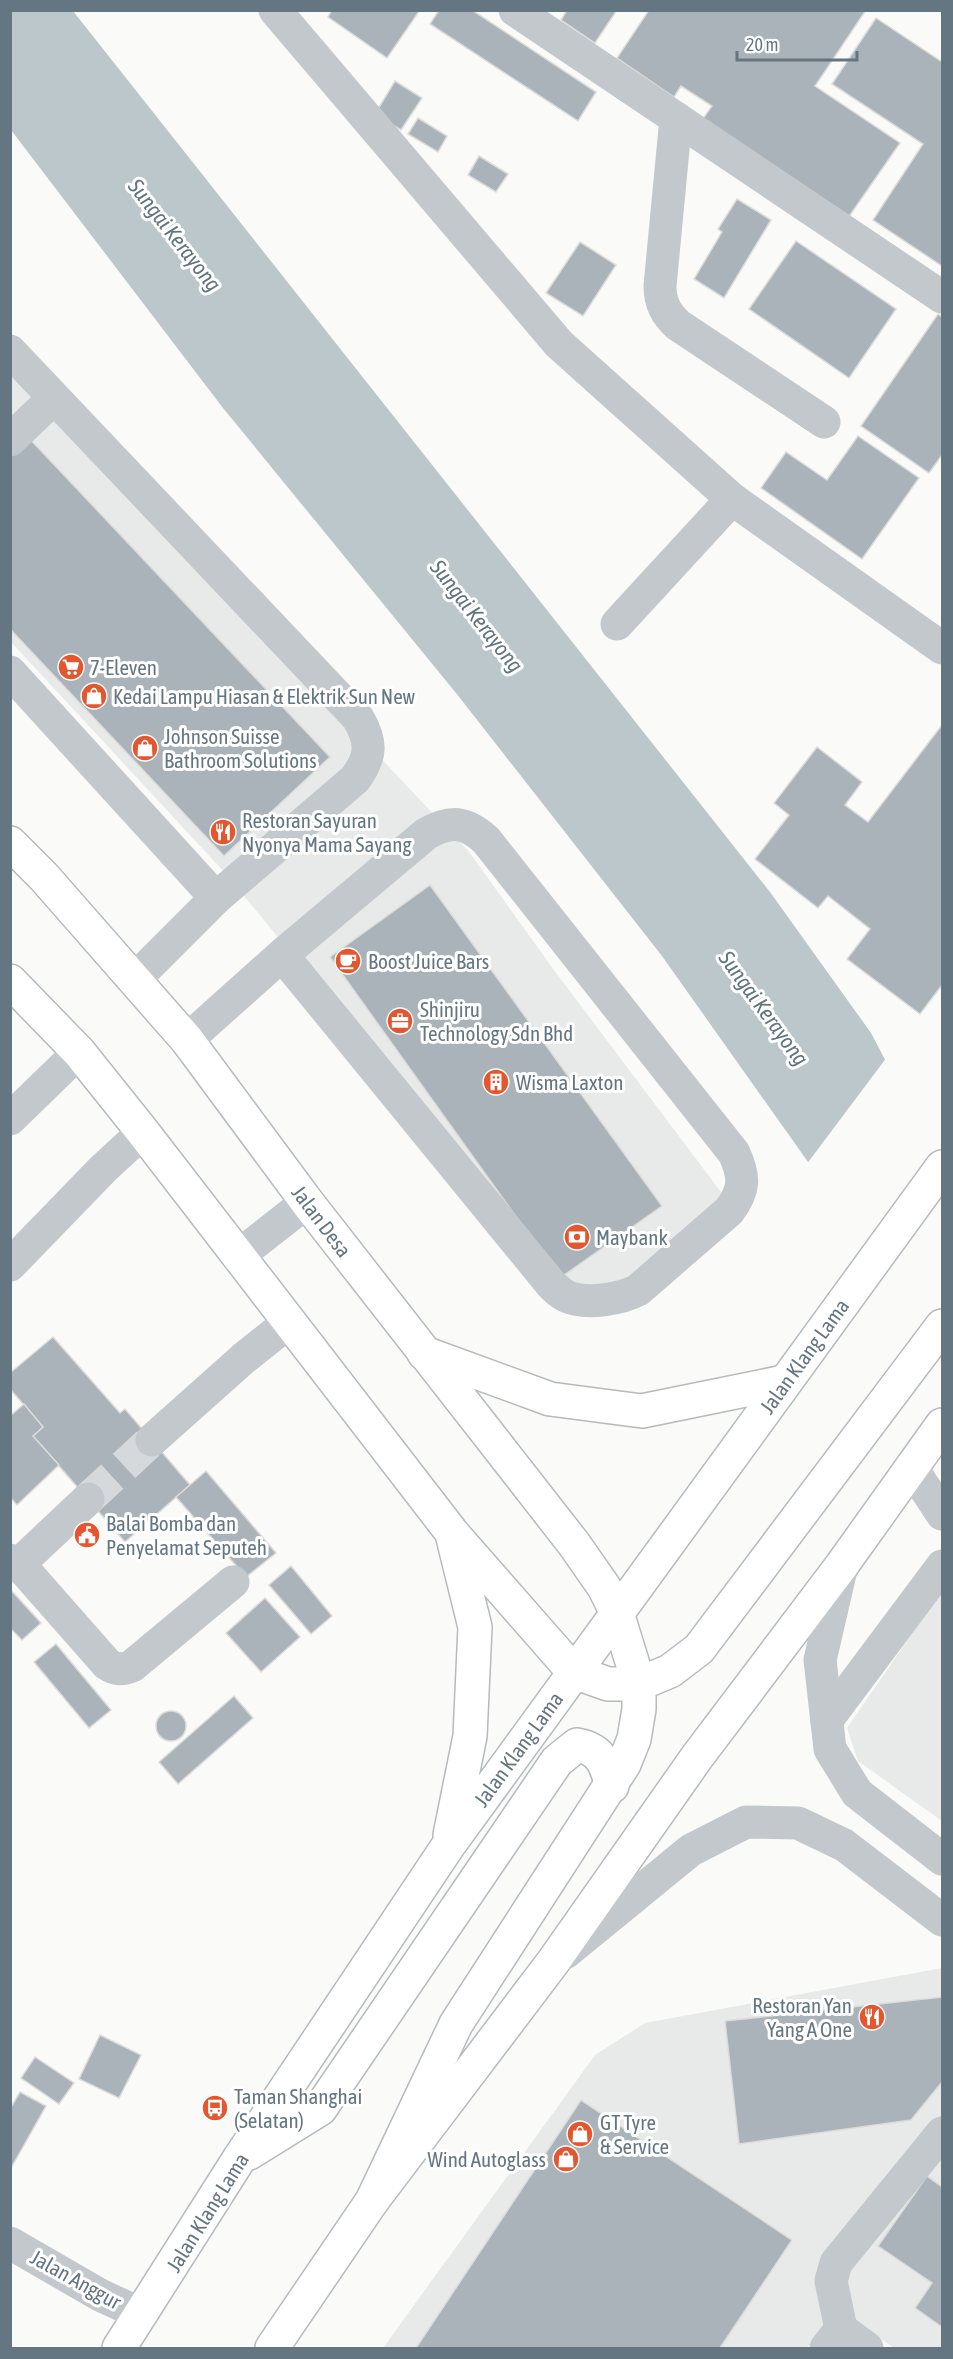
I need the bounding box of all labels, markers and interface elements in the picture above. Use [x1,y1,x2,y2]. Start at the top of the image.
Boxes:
scale bar [737,24,857,62]
text: 20 m [746,34,778,55]
water label: Sungai Kerayong [122,173,227,296]
water label: Sungai Kerayong [424,554,529,677]
supermarket icon: 7-Eleven [56,652,86,682]
place label: 7-Eleven [90,655,157,679]
shop icon: Kedai Lampu Hiasan & Elektrik Sun New [79,681,109,711]
place label: Kedai Lampu Hiasan & Elektrik Sun New [113,684,416,708]
place label: Johnson Suisse Bathroom Solutions [164,724,317,772]
shop icon: Johnson Suisse Bathroom Solutions [130,733,160,763]
place label: Restoran Sayuran Nyonya Mama Sayang [242,808,412,856]
restaurant icon: Restoran Sayuran Nyonya Mama Sayang [208,817,238,847]
water label: Sungai Kerayong [713,945,814,1070]
cafe icon: Boost Juice Bars [333,946,363,976]
place label: Boost Juice Bars [368,949,489,973]
place label: Shinjiru Technology Sdn Bhd [420,997,573,1045]
office icon: Shinjiru Technology Sdn Bhd [385,1006,415,1036]
building icon: Wisma Laxton [481,1067,511,1097]
place label: Wisma Laxton [516,1070,624,1094]
street label: Jalan Desa [287,1180,357,1262]
bank icon: Maybank [562,1222,592,1252]
place label: Maybank [596,1225,668,1249]
street label: Jalan Klang Lama [755,1294,853,1418]
place label: Balai Bomba dan Penyelamat Seputeh [106,1511,267,1559]
public building icon: Balai Bomba dan Penyelamat Seputeh [72,1520,102,1550]
street label: Jalan Klang Lama [469,1687,567,1811]
place label: Restoran Yan Yang A One [752,1993,852,2041]
restaurant icon: Restoran Yan Yang A One [857,2002,887,2032]
place label: Taman Shanghai (Selatan) [234,2084,362,2132]
bus stop icon: Taman Shanghai (Selatan) [200,2093,230,2123]
place label: GT Tyre & Service [600,2110,669,2158]
shop icon: GT Tyre & Service [565,2119,595,2149]
shop icon: Wind Autoglass [551,2144,581,2174]
place label: Wind Autoglass [428,2147,546,2171]
street label: Jalan Klang Lama [161,2148,253,2276]
street label: Jalan Anggur [27,2244,126,2314]

